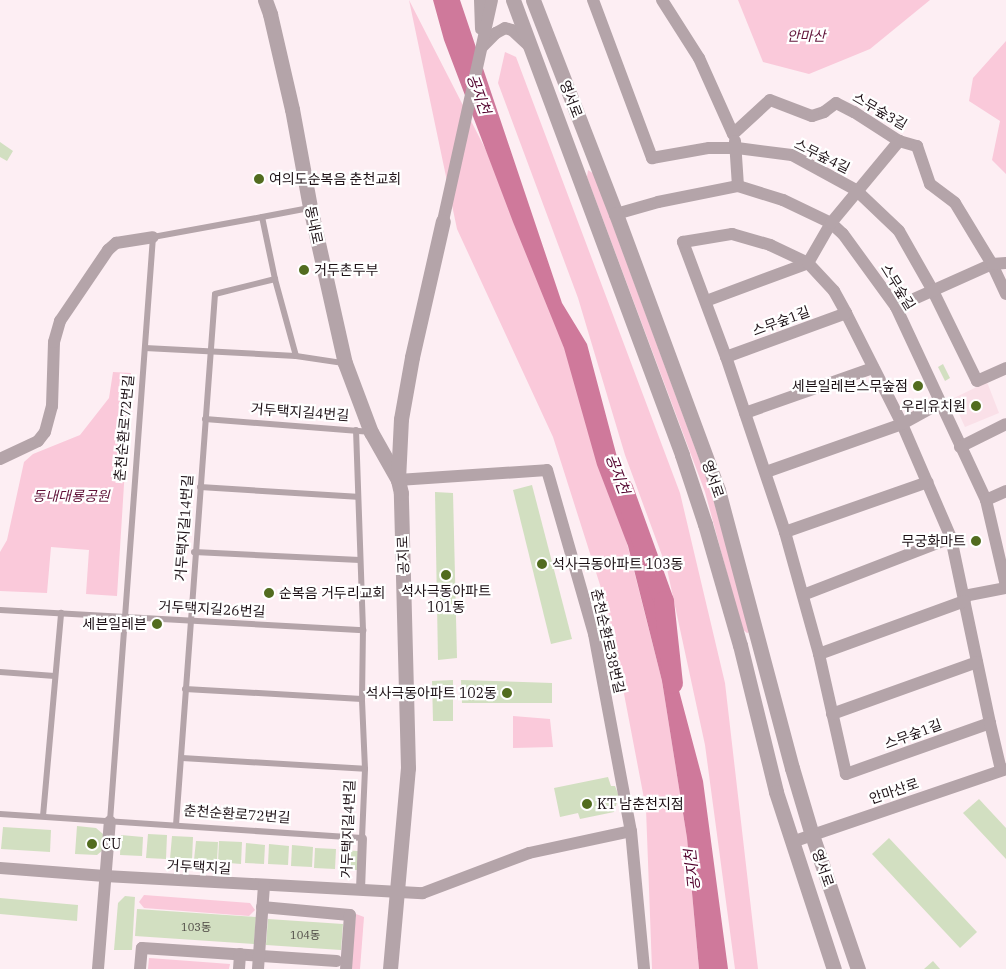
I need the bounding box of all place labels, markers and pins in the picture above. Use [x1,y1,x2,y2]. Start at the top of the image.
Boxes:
place label: 여의도순복음 춘천교회 [269,171,401,187]
marker: 여의도순복음 춘천교회 [253,173,265,185]
place label: 거두촌두부 [314,262,378,278]
marker: 거두촌두부 [298,264,310,276]
place label: 세븐일레븐스무숲점 [792,378,908,394]
marker: 세븐일레븐스무숲점 [912,380,924,392]
place label: 우리유치원 [902,398,966,414]
marker: 우리유치원 [970,400,982,412]
place label: 무궁화마트 [902,533,966,549]
marker: 무궁화마트 [970,535,982,547]
place label: 석사극동아파트 103동 [552,556,683,572]
marker: 석사극동아파트 103동 [536,558,548,570]
marker: 석사극동아파트 101동 [440,569,452,581]
place label: 석사극동아파트 101동 [401,583,491,616]
place label: 순복음 거두리교회 [279,585,385,601]
marker: 순복음 거두리교회 [263,587,275,599]
place label: 세븐일레븐 [83,616,147,632]
marker: 세븐일레븐 [151,618,163,630]
place label: 석사극동아파트 102동 [366,685,497,701]
marker: 석사극동아파트 102동 [501,687,513,699]
place label: KT 남춘천지점 [597,796,684,812]
marker: KT 남춘천지점 [581,798,593,810]
place label: CU [102,836,121,852]
marker: CU [86,838,98,850]

